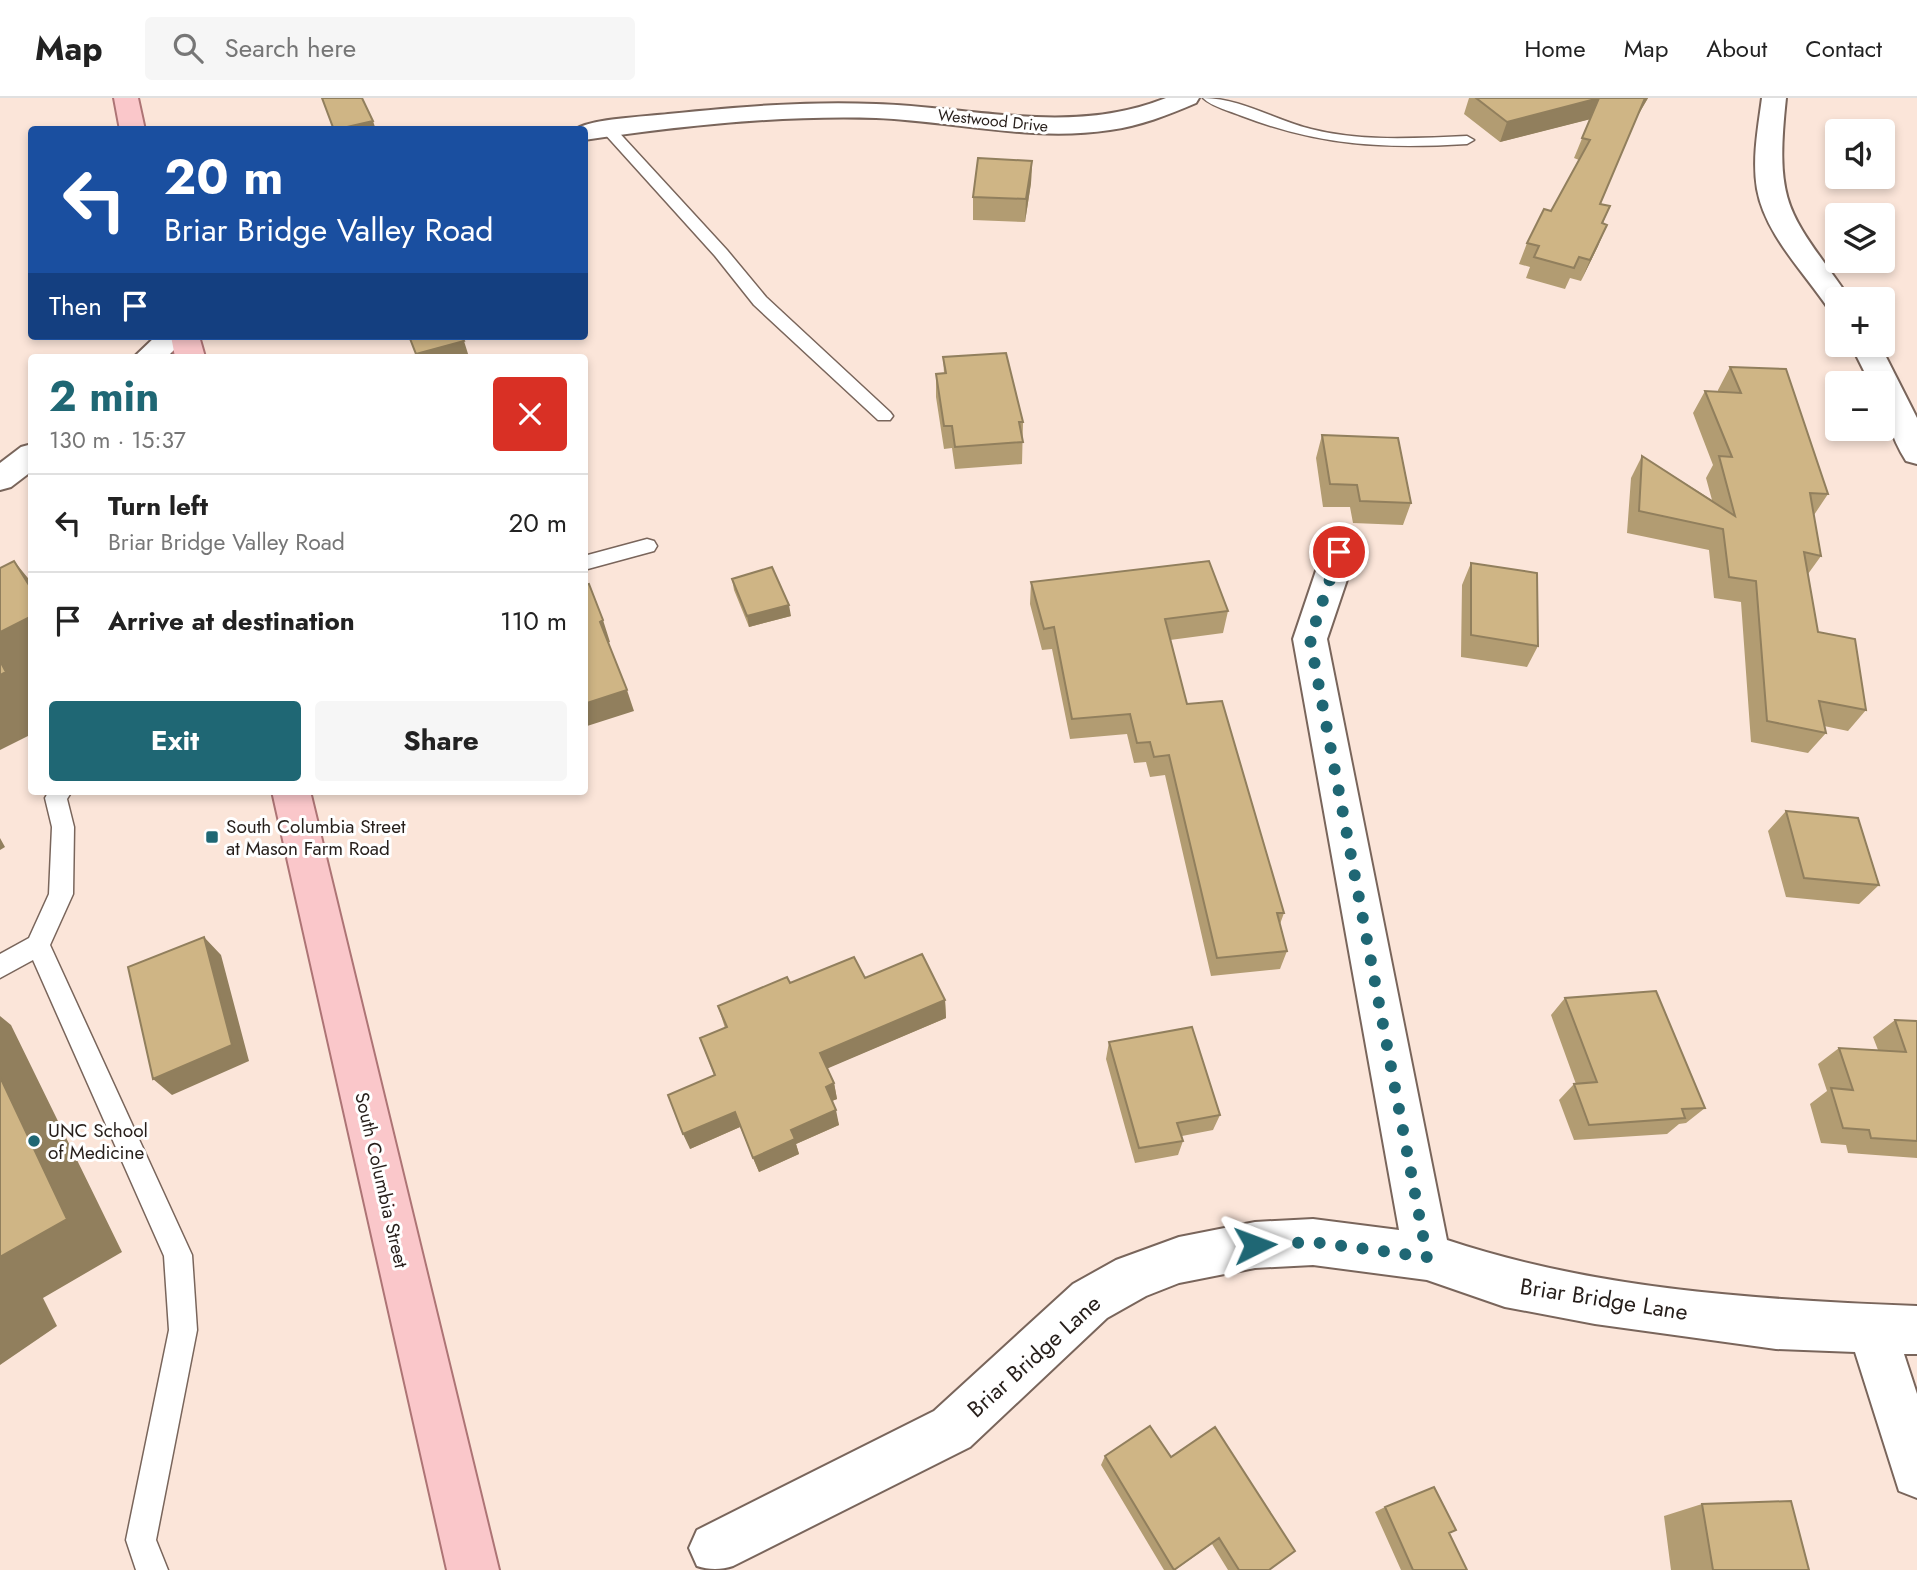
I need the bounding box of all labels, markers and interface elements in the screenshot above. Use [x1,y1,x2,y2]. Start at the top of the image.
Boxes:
search box [145,17,635,80]
text: Map [35,25,103,72]
icon: search [169,29,207,67]
text: Search here [225,29,356,67]
text: Home [1524,31,1586,66]
text: Map [1624,31,1668,66]
text: About [1706,31,1767,66]
text: Contact [1805,31,1882,66]
street label: Westwood Drive [937,103,1049,138]
map controls [1825,119,1895,441]
button: sound [1825,119,1895,189]
text: 20 m [164,142,283,212]
icon: left [49,154,140,245]
button: layers [1825,203,1895,273]
text: Briar Bridge Valley Road [164,207,494,253]
text: Then [49,287,102,325]
icon: arrive [116,287,154,325]
button: + [1825,287,1895,357]
text: 2 min [49,366,159,427]
button: − [1825,371,1895,441]
button: close [493,377,567,451]
text: 130 m · 15:37 [49,423,186,457]
text: Turn left [108,487,208,525]
icon: left [49,504,87,542]
text: 20 m [509,504,567,542]
pin [1309,522,1369,582]
text: Briar Bridge Valley Road [108,525,345,559]
icon: arrive [1320,533,1358,571]
icon: arrive [49,602,87,640]
text: Arrive at destination [108,602,355,640]
text: 110 m [500,602,567,640]
button: Exit [49,701,301,781]
button: Share [315,701,567,781]
place label: South Columbia Street at Mason Farm Road [226,813,406,862]
marker: South Columbia Street at Mason Farm Road [204,829,220,845]
street label: South Columbia Street [348,1090,415,1271]
place label: UNC School of Medicine [48,1117,148,1166]
marker: UNC School of Medicine [26,1133,42,1149]
position arrow [1218,1208,1292,1282]
street label: Briar Bridge Lane [1518,1269,1691,1329]
street label: Briar Bridge Lane [960,1287,1108,1425]

